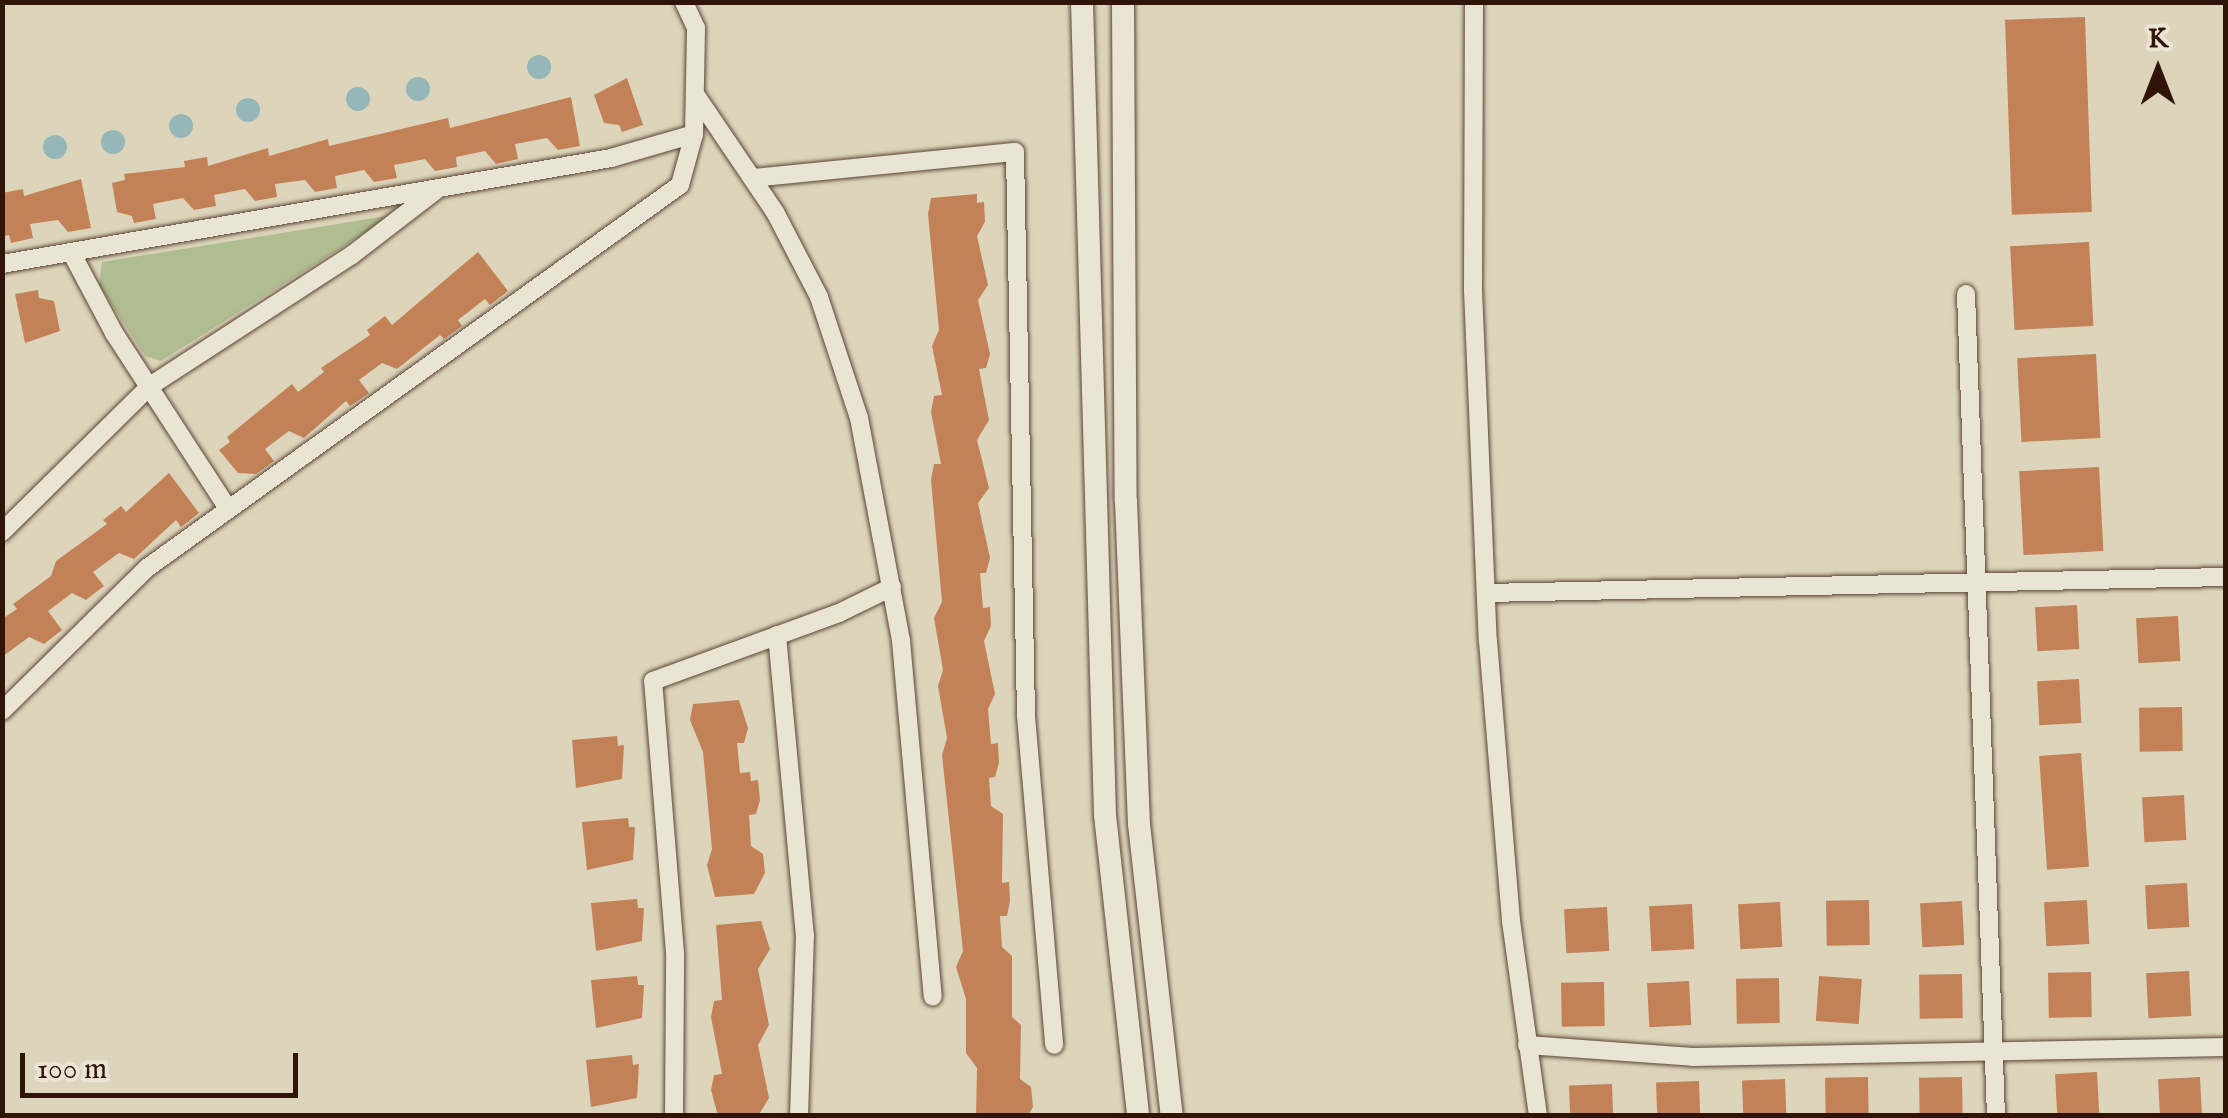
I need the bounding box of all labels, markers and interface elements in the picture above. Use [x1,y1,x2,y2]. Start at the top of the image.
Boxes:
north arrow [2108,20,2208,120]
text: K [2148,22,2168,57]
scale bar [25,1033,302,1095]
text: 100 m [37,1051,107,1089]

